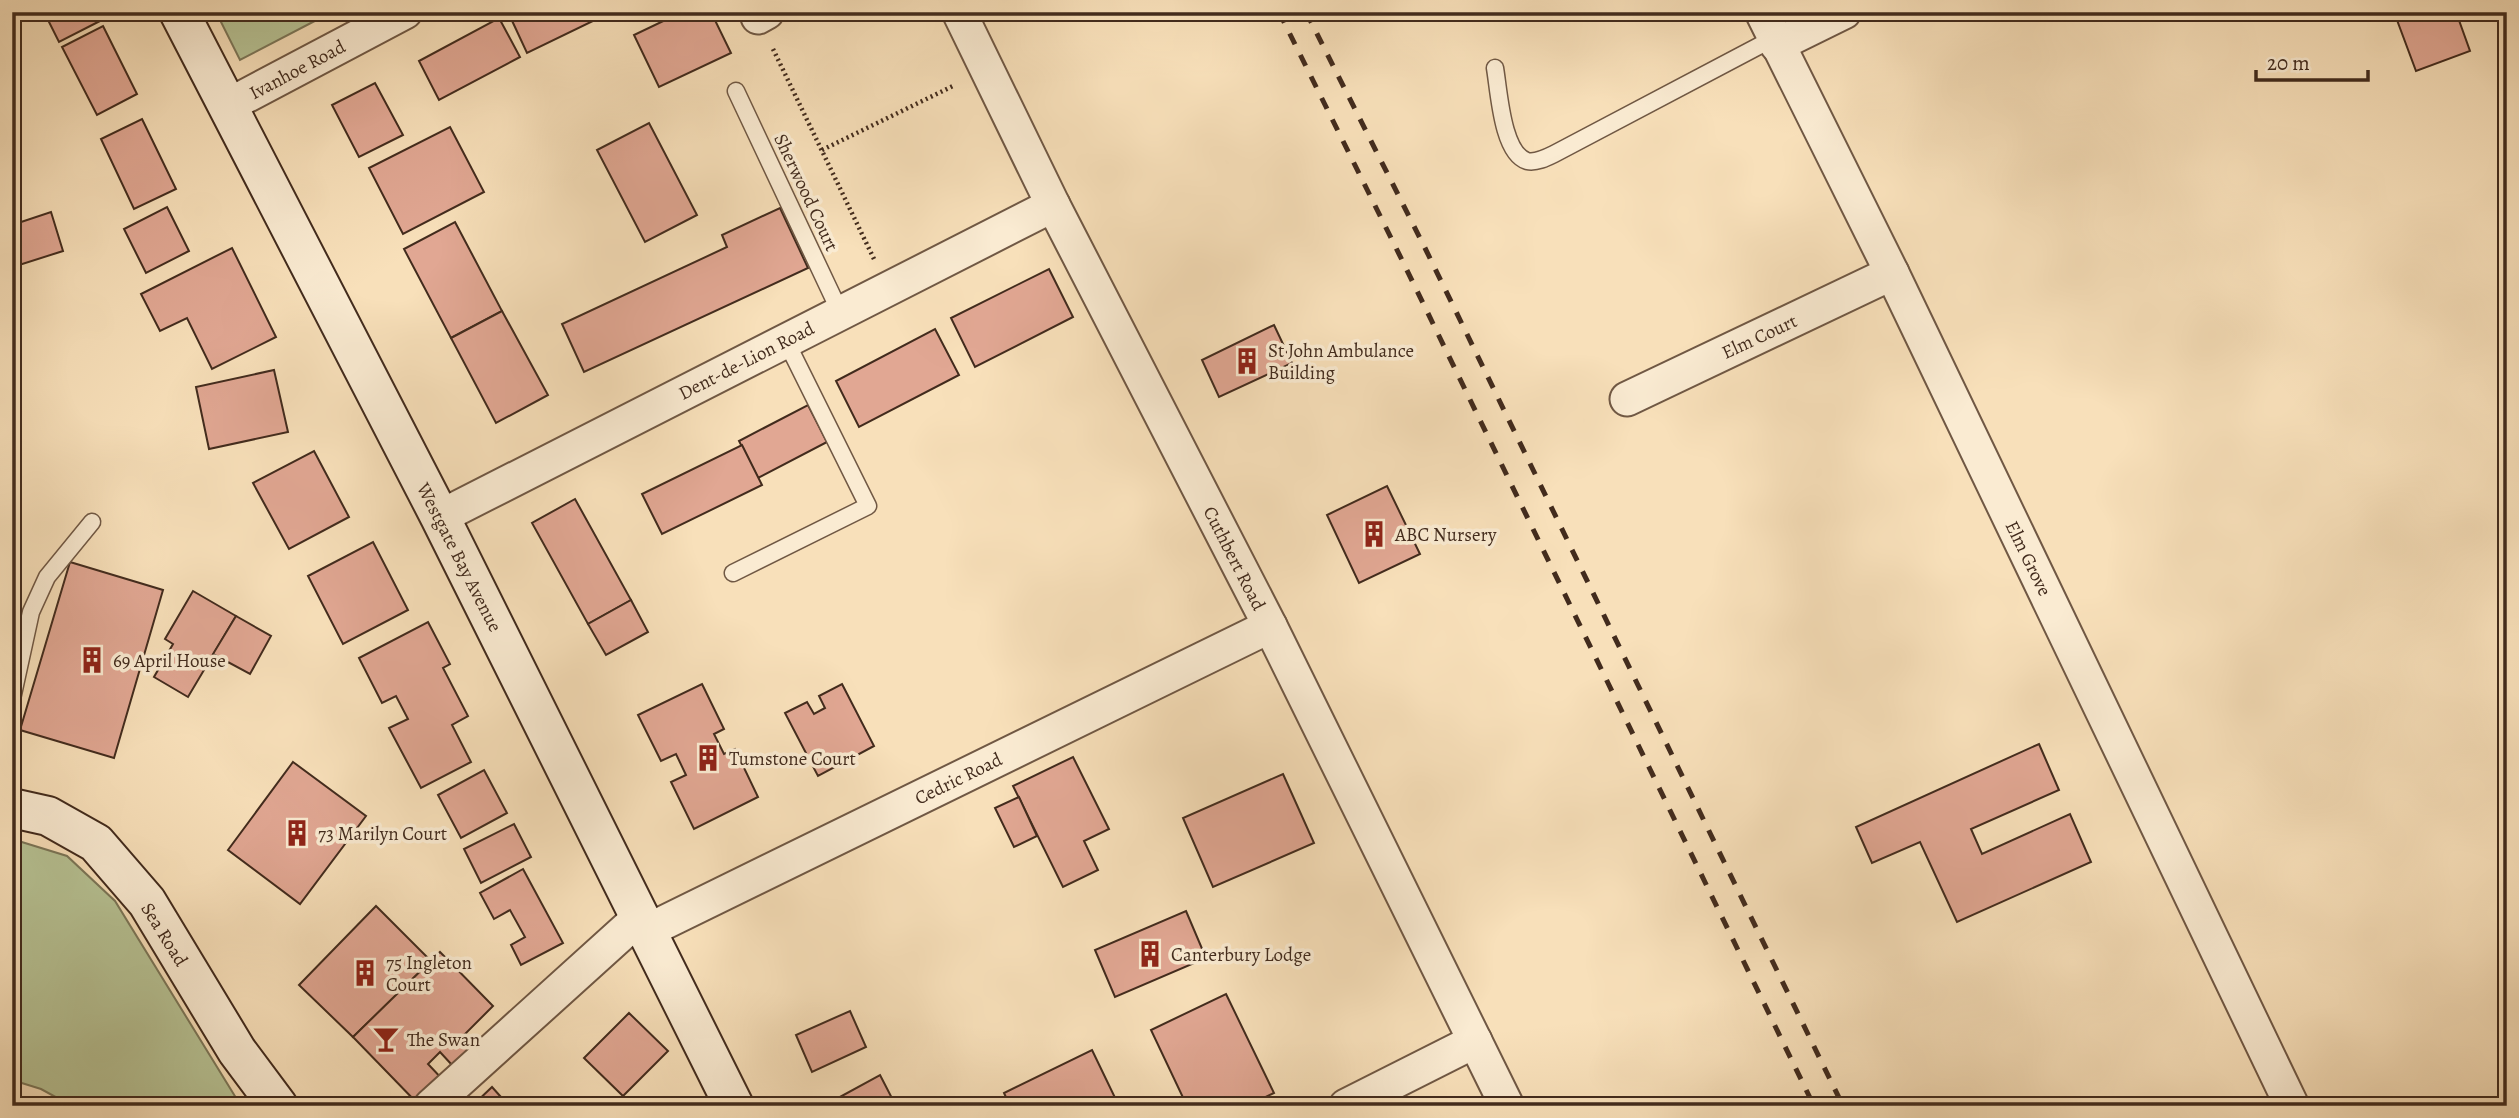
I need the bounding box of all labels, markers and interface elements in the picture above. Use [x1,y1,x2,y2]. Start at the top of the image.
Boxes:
street label: Ivanhoe Road [245,33,351,106]
scale bar [2256,38,2368,82]
text: 20 m [2267,49,2310,77]
street label: Sherwood Court [767,129,845,255]
street label: Elm Court [1718,308,1801,366]
street label: Dent-de-Lion Road [674,315,820,406]
place label: St John Ambulance Building [1268,338,1414,386]
building icon: St John Ambulance Building [1232,346,1262,376]
street label: Westgate Bay Avenue [410,478,508,636]
street label: Cuthbert Road [1197,502,1272,616]
street label: Elm Grove [1999,516,2057,600]
building icon: ABC Nursery [1359,519,1389,549]
place label: ABC Nursery [1394,522,1497,548]
building icon: 69 April House [77,645,107,675]
place label: 69 April House [113,648,226,674]
building icon: Tumstone Court [693,743,723,773]
place label: Tumstone Court [729,746,856,772]
street label: Cedric Road [910,746,1007,811]
building icon: 73 Marilyn Court [282,818,312,848]
place label: 73 Marilyn Court [318,821,447,847]
street label: Sea Road [134,898,194,972]
building icon: Canterbury Lodge [1135,939,1165,969]
place label: Canterbury Lodge [1171,942,1311,968]
place label: 75 Ingleton Court [386,950,472,998]
building icon: 75 Ingleton Court [350,958,380,988]
bar icon: The Swan [371,1024,401,1054]
place label: The Swan [407,1027,480,1053]

